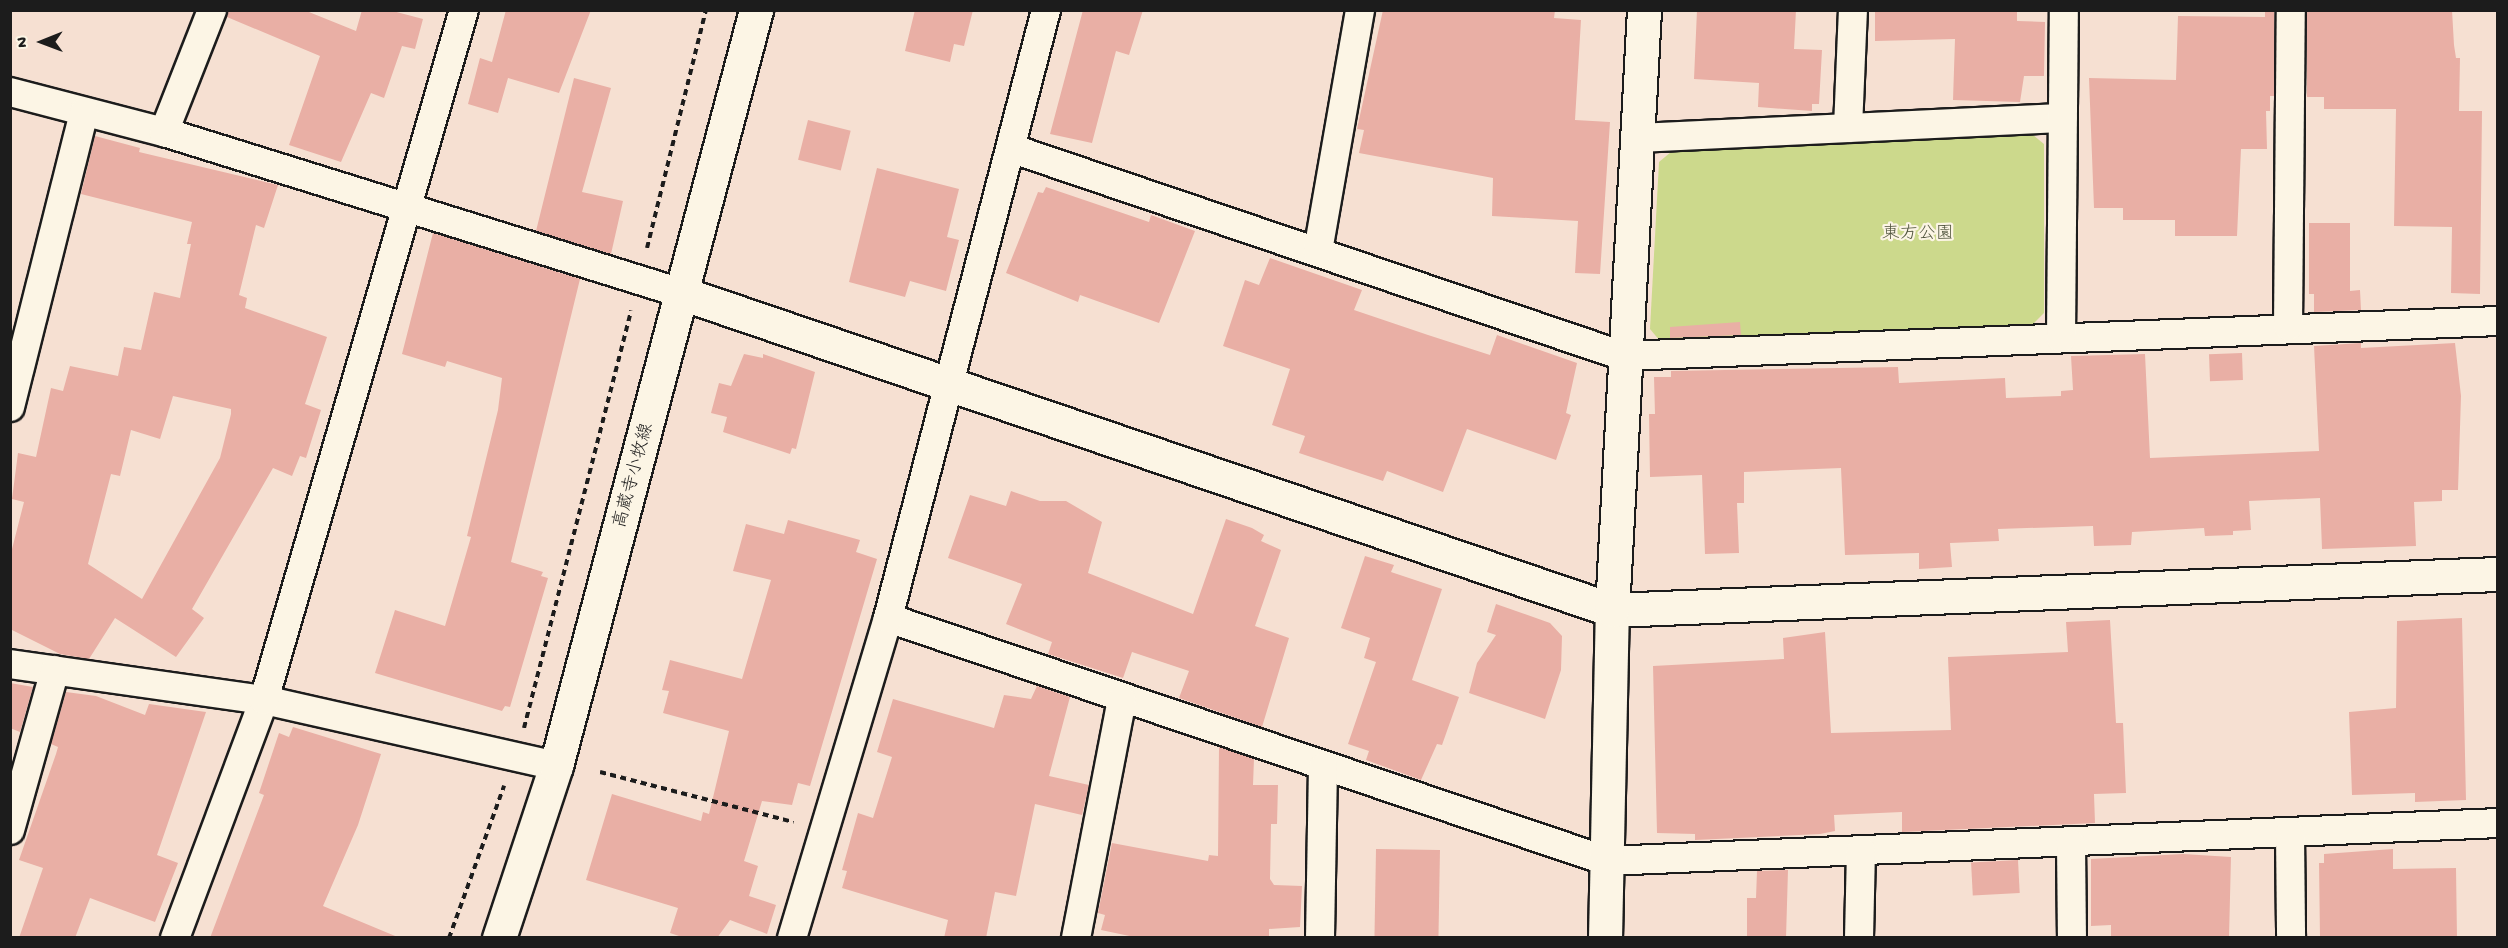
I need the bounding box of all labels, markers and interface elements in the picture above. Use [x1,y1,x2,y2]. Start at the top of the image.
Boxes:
north arrow [12,12,72,72]
text: N [14,37,33,48]
park label: 東方公園 [1882,224,1954,246]
street label: 高蔵寺小牧線 [611,421,659,531]

